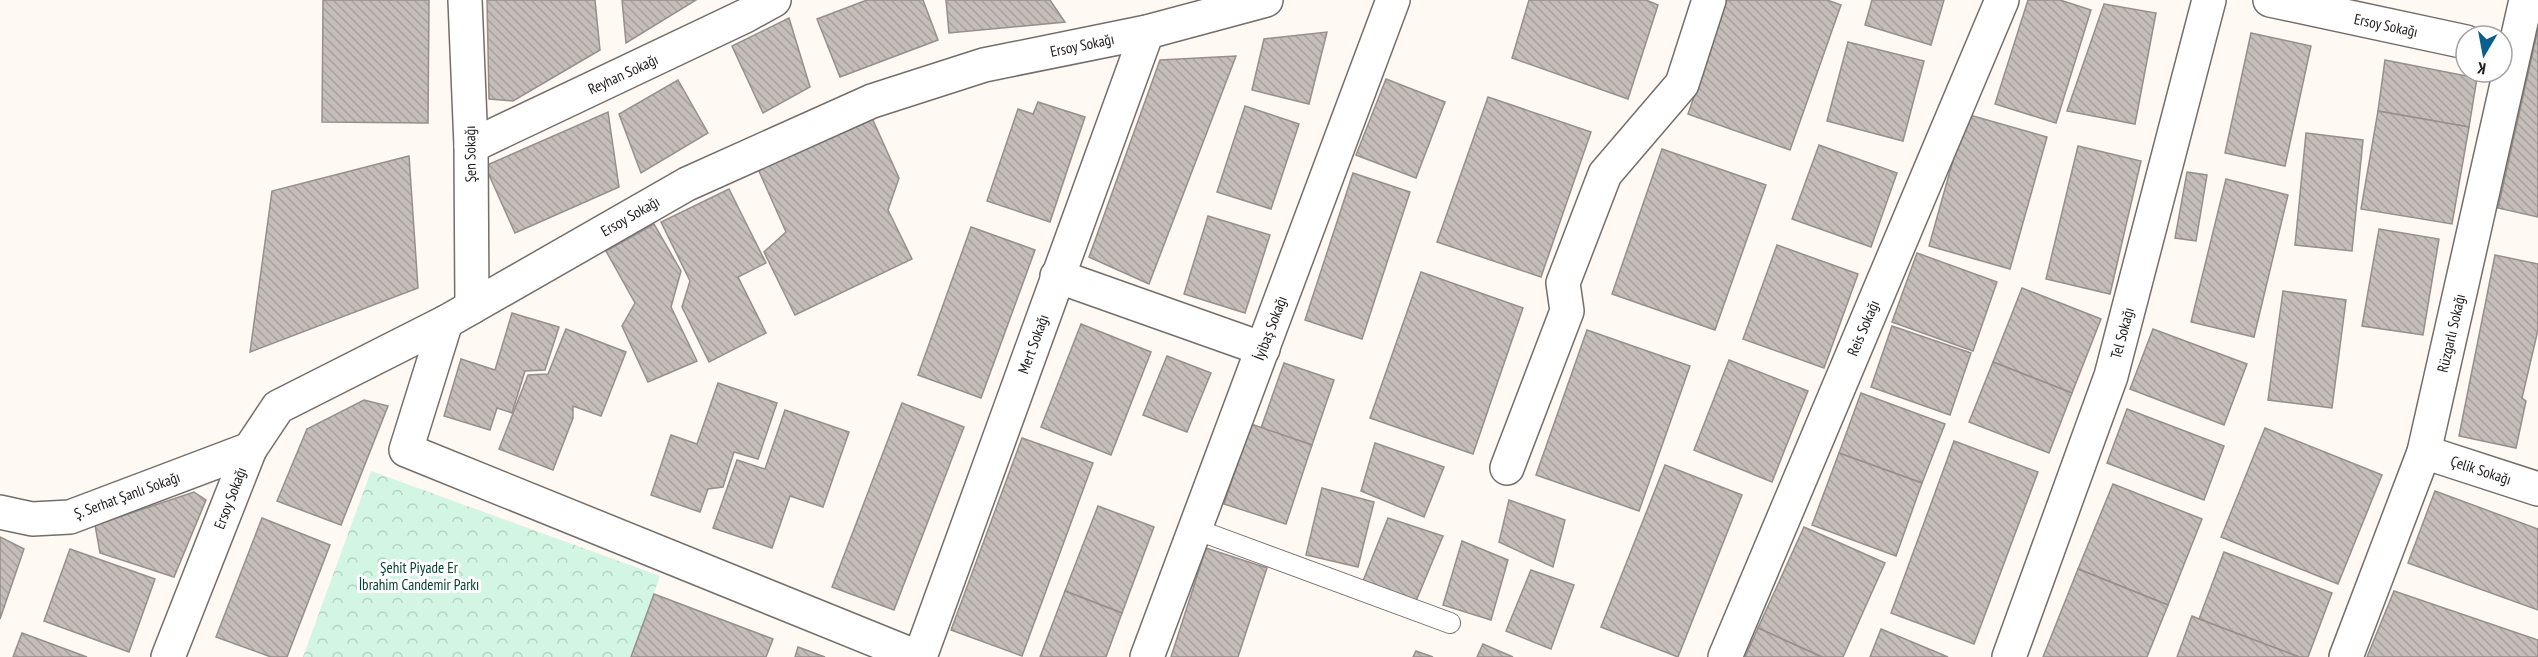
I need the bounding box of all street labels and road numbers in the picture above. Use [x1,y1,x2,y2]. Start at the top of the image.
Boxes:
street label: Ersoy Sokağı [2352,9,2420,41]
street label: Ersoy Sokağı [1048,29,1116,61]
street label: Reyhan Sokağı [585,50,661,98]
street label: Şen Sokağı [460,125,480,183]
street label: Ersoy Sokağı [597,192,663,240]
street label: Rüzgarlı Sokağı [2433,292,2469,374]
street label: İyibaş Sokağı [1249,293,1291,363]
street label: Reis Sokağı [1843,297,1883,359]
street label: Tel Sokağı [2106,305,2138,361]
street label: Mert Sokağı [1013,312,1053,376]
street label: Çelik Sokağı [2448,451,2514,489]
street label: Ersoy Sokağı [210,464,250,532]
street label: Ş. Serhat Şanlı Sokağı [71,467,183,523]

